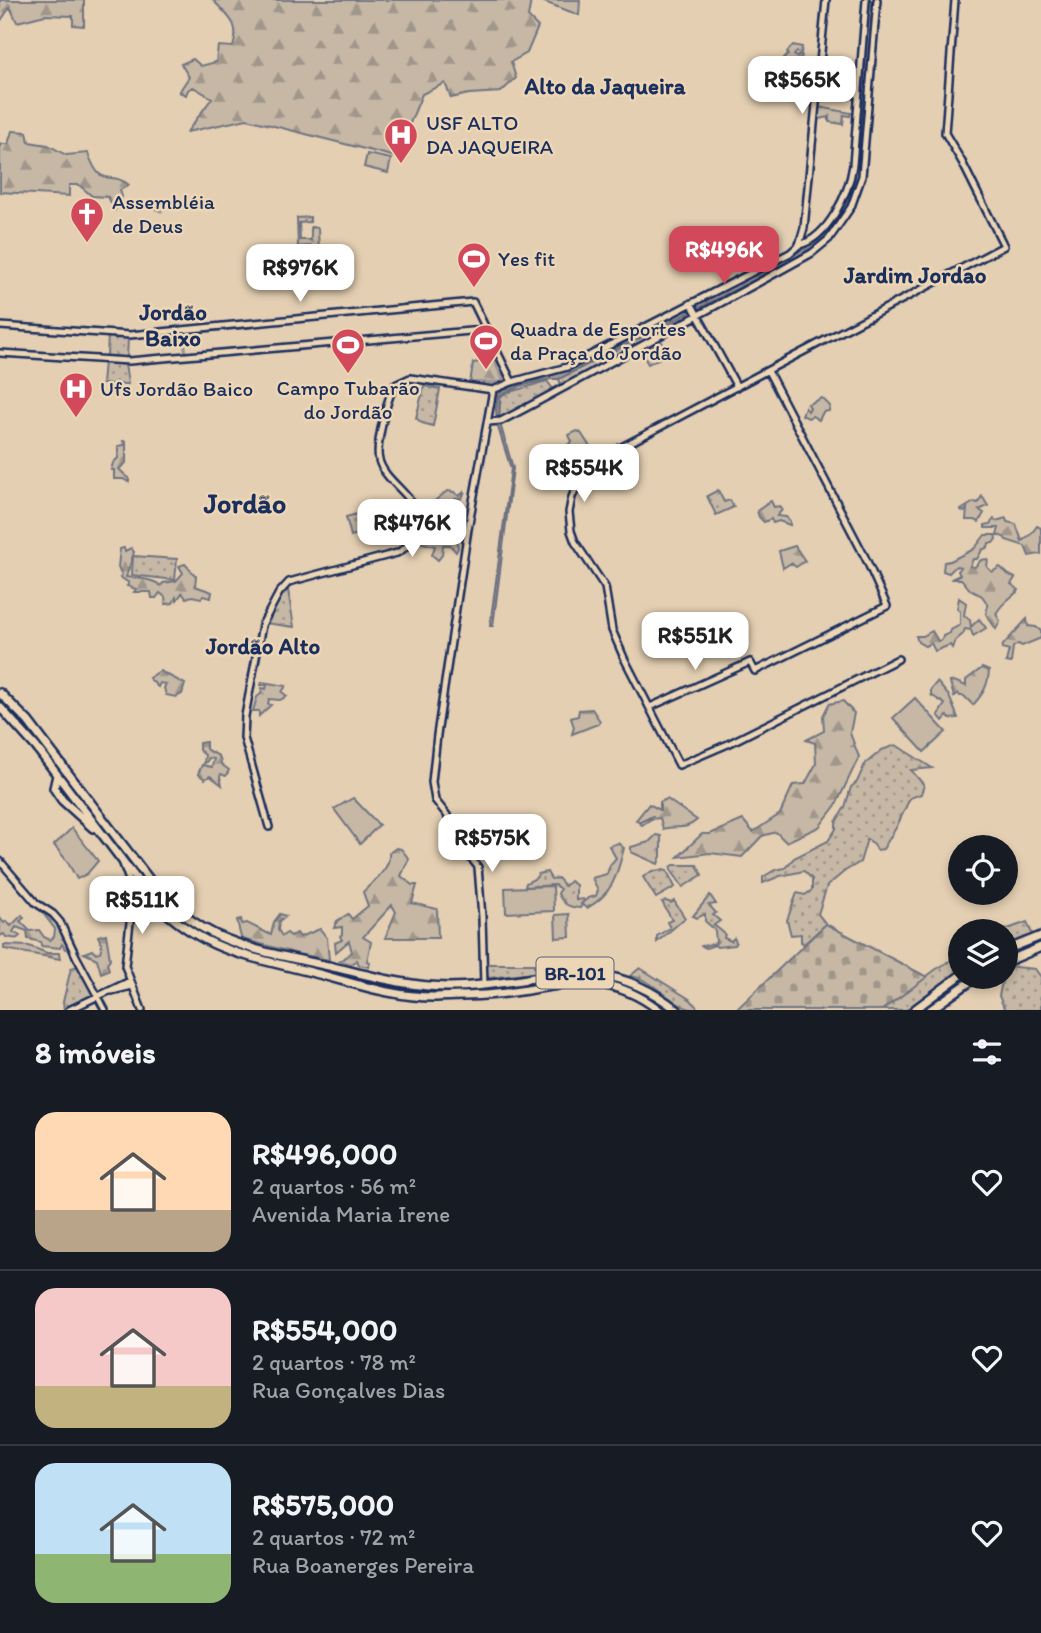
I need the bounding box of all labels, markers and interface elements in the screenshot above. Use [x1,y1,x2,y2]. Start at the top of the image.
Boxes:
pin: R$565K [745,57,859,116]
text: R$565K [764,65,840,93]
district label: Alto da Jaqueira [524,72,686,100]
place label: USF ALTO DA JAQUEIRA [426,110,554,159]
hospital icon: USF ALTO DA JAQUEIRA [382,116,420,165]
place label: Assembléia de Deus [112,189,215,238]
church icon: Assembléia de Deus [68,195,106,244]
pin: R$496K [667,226,781,286]
text: R$496K [685,235,763,263]
sports icon: Yes fit [455,240,493,289]
pin: R$976K [243,244,357,304]
place label: Yes fit [498,246,555,271]
text: R$976K [262,253,338,281]
district label: Jardim Jordao [843,261,987,289]
district label: Jordão Baixo [138,298,207,352]
place label: Quadra de Esportes da Praça do Jordão [510,316,686,365]
sports icon: Quadra de Esportes da Praça do Jordão [467,322,505,371]
sports icon: Campo Tubarão do Jordão [329,326,367,375]
hospital icon: Ufs Jordão Baico [57,370,95,419]
place label: Campo Tubarão do Jordão [276,375,420,424]
place label: Ufs Jordão Baico [100,376,253,401]
pin: R$554K [527,444,641,504]
text: R$554K [545,453,623,481]
district label: Jordão [203,486,286,520]
pin: R$476K [355,500,469,559]
text: R$476K [373,508,451,536]
pin: R$551K [638,612,752,672]
text: R$551K [658,621,732,649]
district label: Jordão Alto [205,632,321,660]
pin: R$575K [435,814,549,874]
text: R$575K [454,823,530,851]
map controls [948,835,1018,989]
button: locate [948,835,1018,905]
pin: R$511K [85,876,199,936]
text: R$511K [105,885,179,913]
button: layers [948,919,1018,989]
road number: BR-101 [536,958,614,988]
icon: filters [968,1033,1006,1071]
text: 8 imóveis [35,1034,156,1071]
text: R$496,000 [252,1135,397,1172]
icon: home [91,1140,175,1224]
icon: heart [968,1163,1006,1201]
text: 2 quartos · 56 m² [252,1172,416,1200]
text: Avenida Maria Irene [252,1200,450,1228]
text: R$554,000 [252,1311,397,1348]
icon: home [91,1316,175,1400]
icon: heart [968,1339,1006,1377]
text: 2 quartos · 78 m² [252,1348,416,1376]
text: Rua Gonçalves Dias [252,1376,445,1404]
text: R$575,000 [252,1486,394,1523]
icon: home [91,1491,175,1575]
icon: heart [968,1514,1006,1552]
text: 2 quartos · 72 m² [252,1523,415,1551]
text: Rua Boanerges Pereira [252,1551,474,1579]

